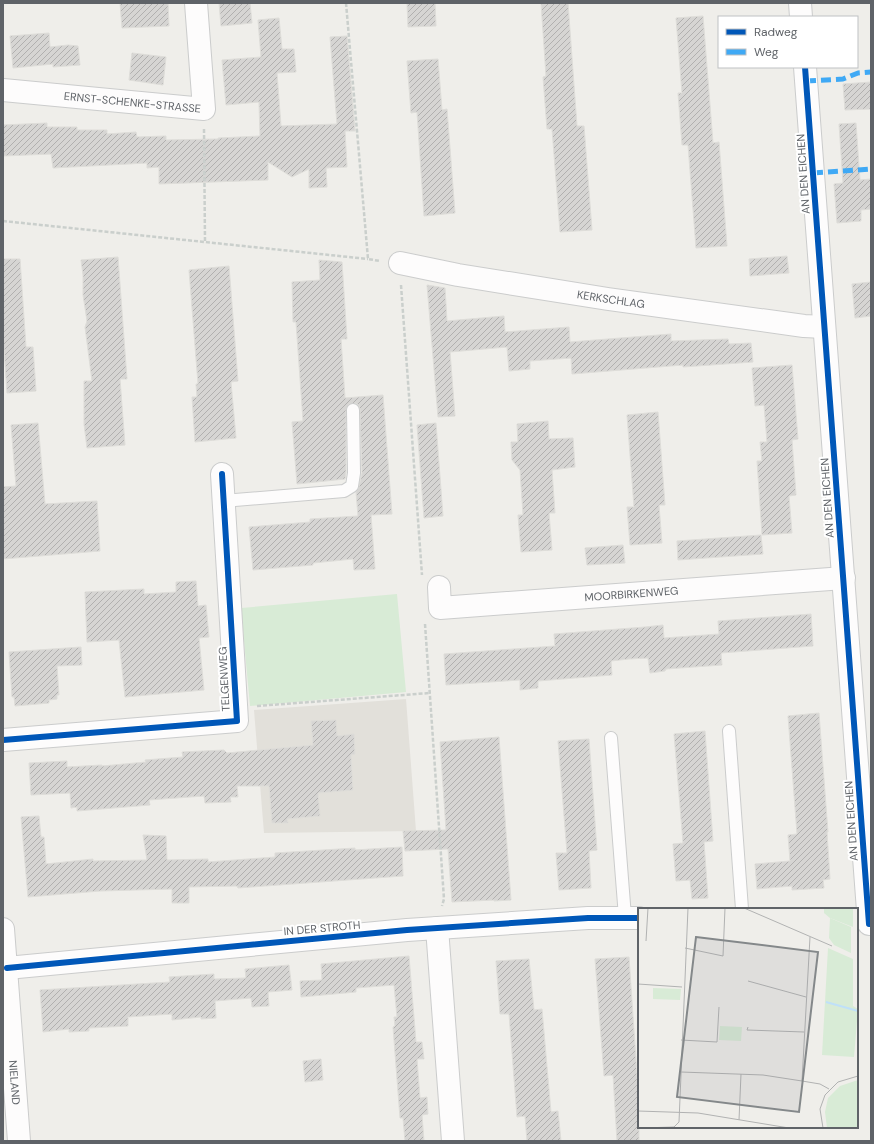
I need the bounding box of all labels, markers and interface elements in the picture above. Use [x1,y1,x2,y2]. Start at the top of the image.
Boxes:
legend [718,16,858,68]
text: Radweg [754,24,798,40]
text: Weg [754,44,779,60]
street label: ERNST-SCHENKE-STRASSE [63,89,202,116]
street label: AN DEN EICHEN [793,134,813,214]
street label: KERKSCHLAG [576,287,646,311]
street label: AN DEN EICHEN [817,458,837,538]
street label: MOORBIRKENWEG [584,583,679,604]
street label: TELGENWEG [215,646,233,712]
street label: AN DEN EICHEN [841,781,861,861]
inset map [638,908,858,1128]
street label: IN DER STROTH [283,918,361,938]
street label: NIELAND [6,1060,23,1106]

